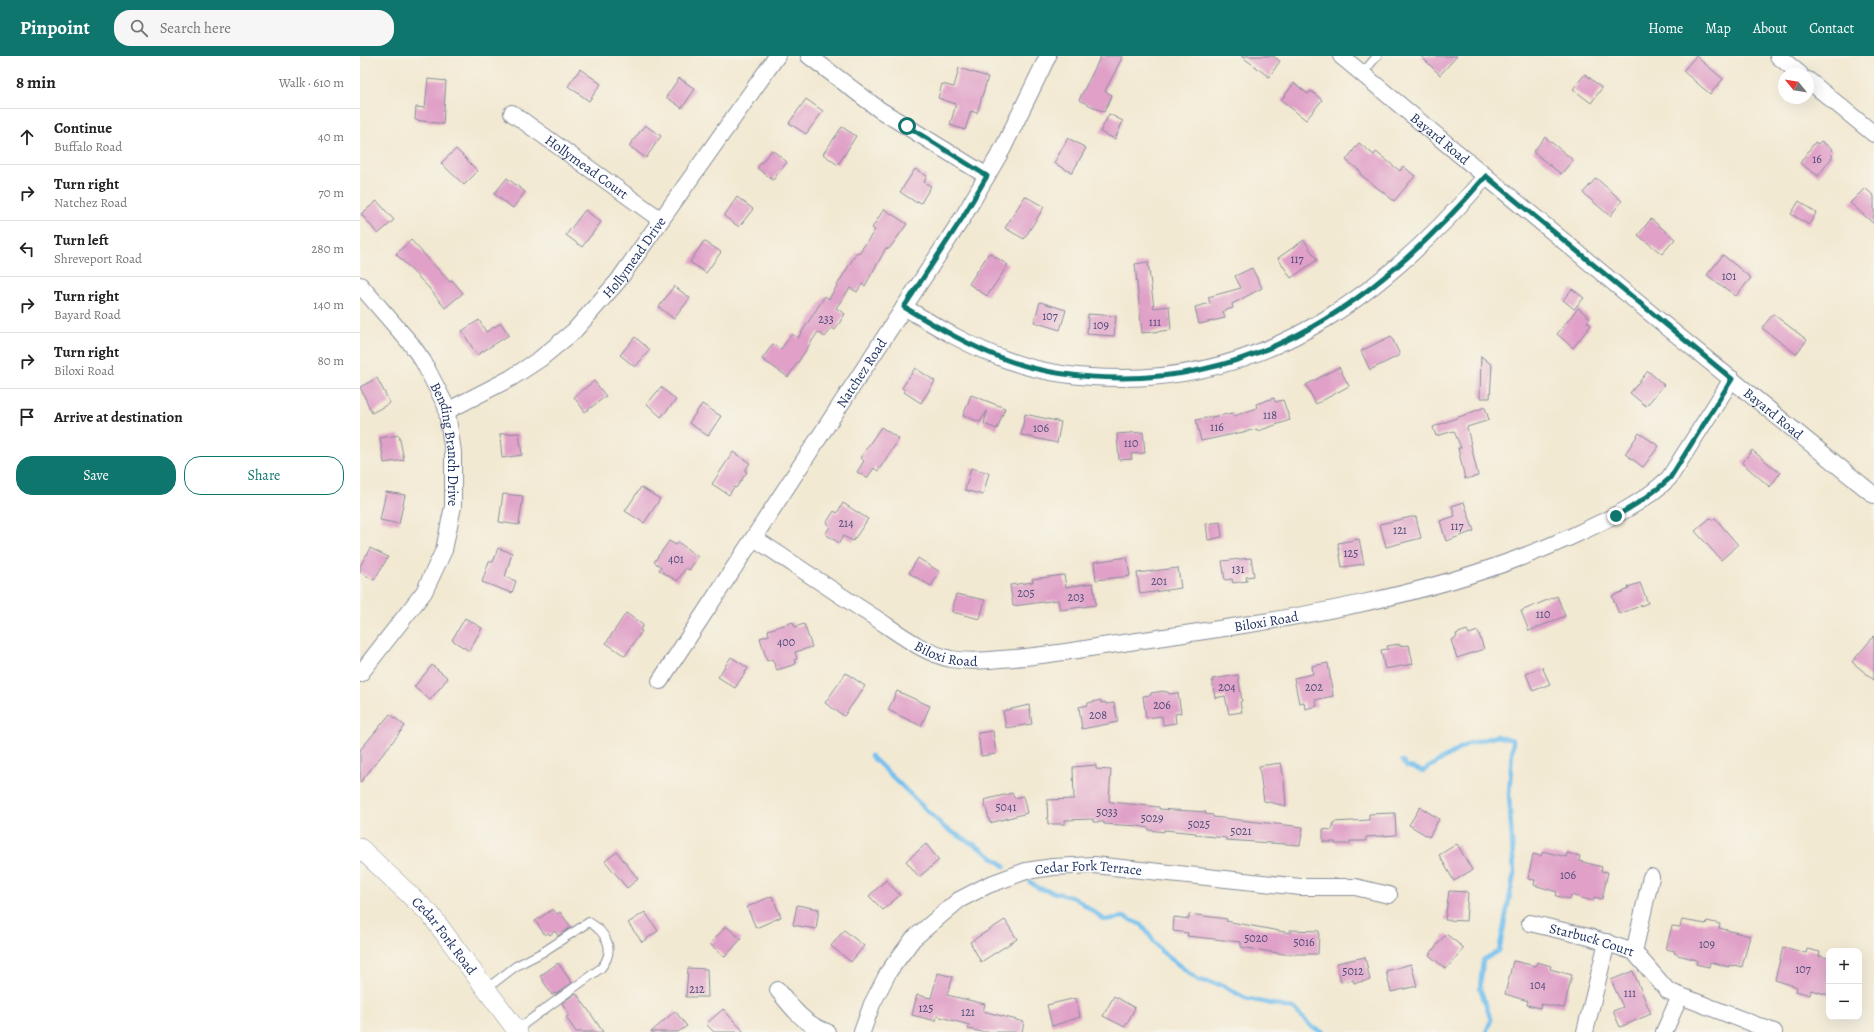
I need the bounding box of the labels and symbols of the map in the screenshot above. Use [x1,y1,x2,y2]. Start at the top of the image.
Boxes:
north arrow [1778,68,1814,104]
street label: Bayard Road [1406,108,1474,169]
route start [898,117,916,135]
street label: Hollymead Court [541,130,632,203]
house number: 16 [1812,151,1822,167]
street label: Hollymead Drive [598,213,670,302]
house number: 117 [1290,251,1305,267]
house number: 101 [1722,268,1736,284]
house number: 107 [1042,308,1059,324]
house number: 233 [818,311,834,327]
house number: 111 [1149,314,1161,330]
house number: 109 [1093,317,1109,333]
street label: Natchez Road [832,334,891,411]
street label: Bending Branch Drive [426,379,463,506]
street label: Bayard Road [1740,383,1808,444]
house number: 118 [1263,407,1277,423]
house number: 116 [1210,419,1224,435]
house number: 106 [1033,420,1049,436]
house number: 110 [1124,435,1138,451]
route end [1607,507,1625,525]
house number: 214 [838,515,854,531]
house number: 117 [1450,518,1465,534]
house number: 121 [1393,522,1407,538]
house number: 125 [1344,545,1358,561]
house number: 401 [668,551,684,567]
house number: 131 [1231,561,1245,577]
house number: 201 [1151,573,1167,589]
house number: 205 [1017,585,1035,601]
house number: 203 [1067,589,1085,605]
street label: Biloxi Road [1233,606,1300,636]
house number: 110 [1536,606,1550,622]
house number: 400 [777,634,795,650]
street label: Biloxi Road [911,636,978,670]
house number: 204 [1218,679,1236,695]
house number: 202 [1305,679,1323,695]
house number: 206 [1153,697,1171,713]
house number: 208 [1089,707,1107,723]
house number: 5041 [995,799,1017,815]
house number: 5033 [1096,804,1118,820]
house number: 5029 [1141,810,1163,826]
house number: 5025 [1188,816,1210,832]
house number: 5021 [1230,823,1252,839]
street label: Cedar Fork Terrace [1033,855,1143,880]
house number: 106 [1560,867,1576,883]
street label: Cedar Fork Road [408,892,482,979]
street label: Starbuck Court [1548,918,1637,961]
house number: 5020 [1244,930,1268,946]
house number: 5016 [1293,934,1315,950]
house number: 109 [1699,936,1715,952]
house number: 107 [1795,961,1812,977]
house number: 5012 [1342,963,1364,979]
house number: 104 [1530,977,1547,993]
house number: 212 [689,981,705,997]
house number: 111 [1624,985,1636,1001]
house number: 125 [919,1000,933,1016]
house number: 121 [961,1004,975,1020]

